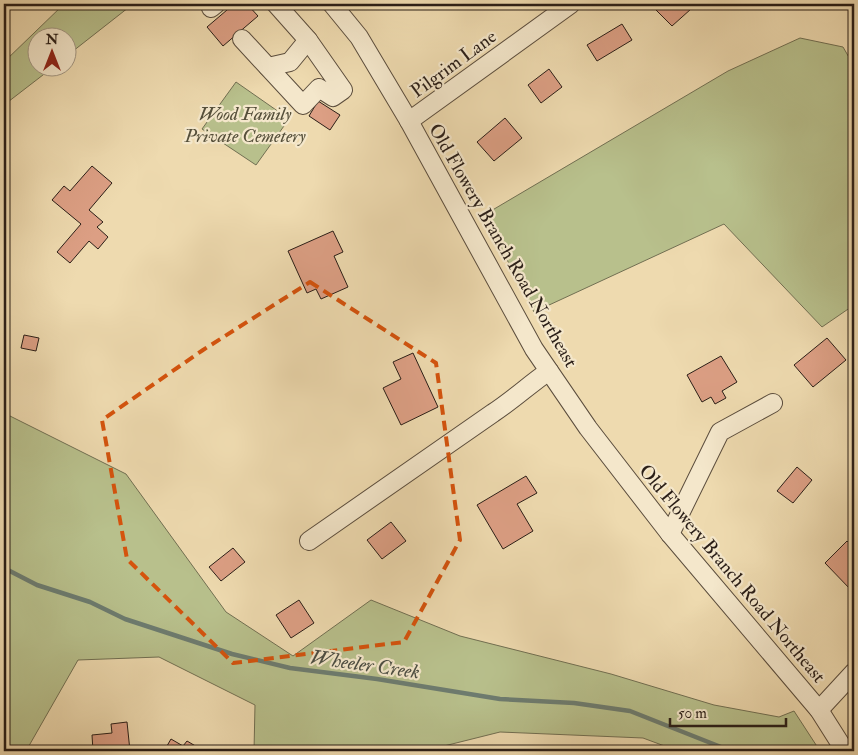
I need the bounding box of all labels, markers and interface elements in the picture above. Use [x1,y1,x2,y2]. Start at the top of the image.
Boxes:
street label: Pilgrim Lane [406,25,501,103]
north arrow [28,28,78,78]
text: N [45,31,59,48]
park label: Wood Family Private Cemetery [183,102,306,148]
street label: Old Flowery Branch Road Northeast [423,119,583,372]
street label: Old Flowery Branch Road Northeast [634,459,831,688]
water label: Wheeler Creek [309,644,421,685]
scale bar [670,695,787,727]
text: 50 m [678,704,707,723]

